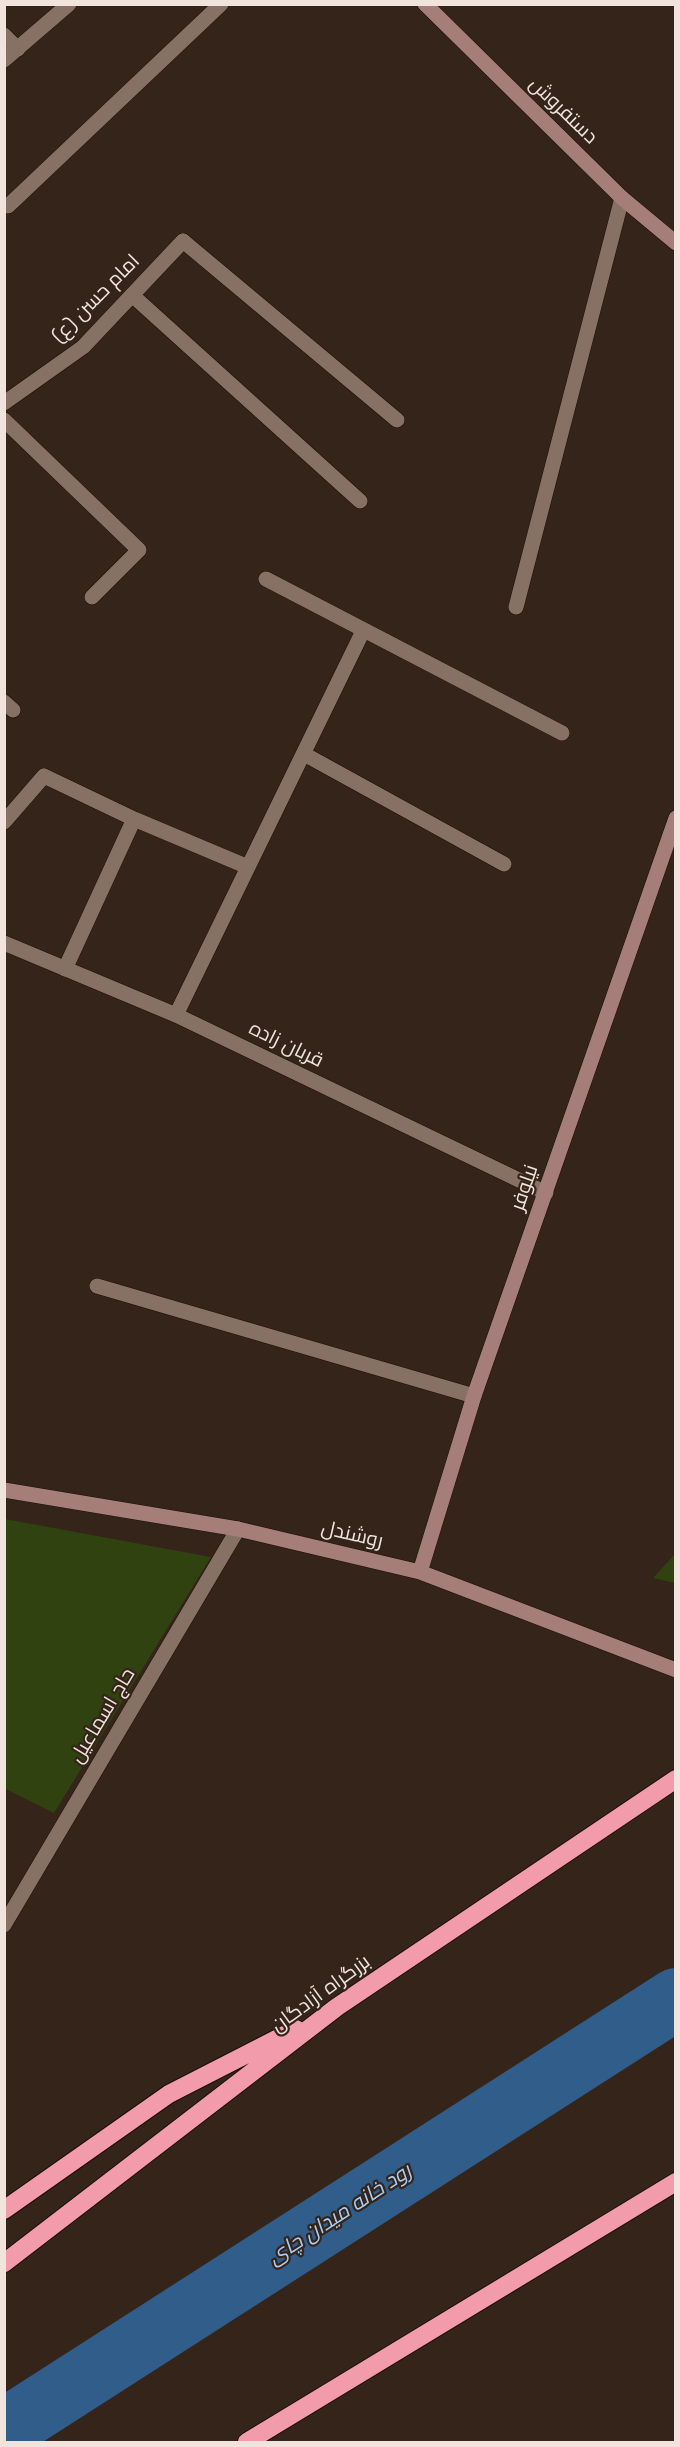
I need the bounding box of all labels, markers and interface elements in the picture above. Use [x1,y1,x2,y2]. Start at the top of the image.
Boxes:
street label: دستفروش [524,73,602,149]
street label: امام حسن (ع) [47,250,145,348]
street label: قربان زاده [245,1017,327,1073]
street label: نیلوفر [506,1162,544,1214]
street label: روشندل [319,1516,385,1554]
street label: حاج اسماعیل [65,1664,141,1768]
street label: بزرگراه آزادگان [267,1950,375,2038]
water label: رود خانه میدان چای [263,2159,417,2271]

